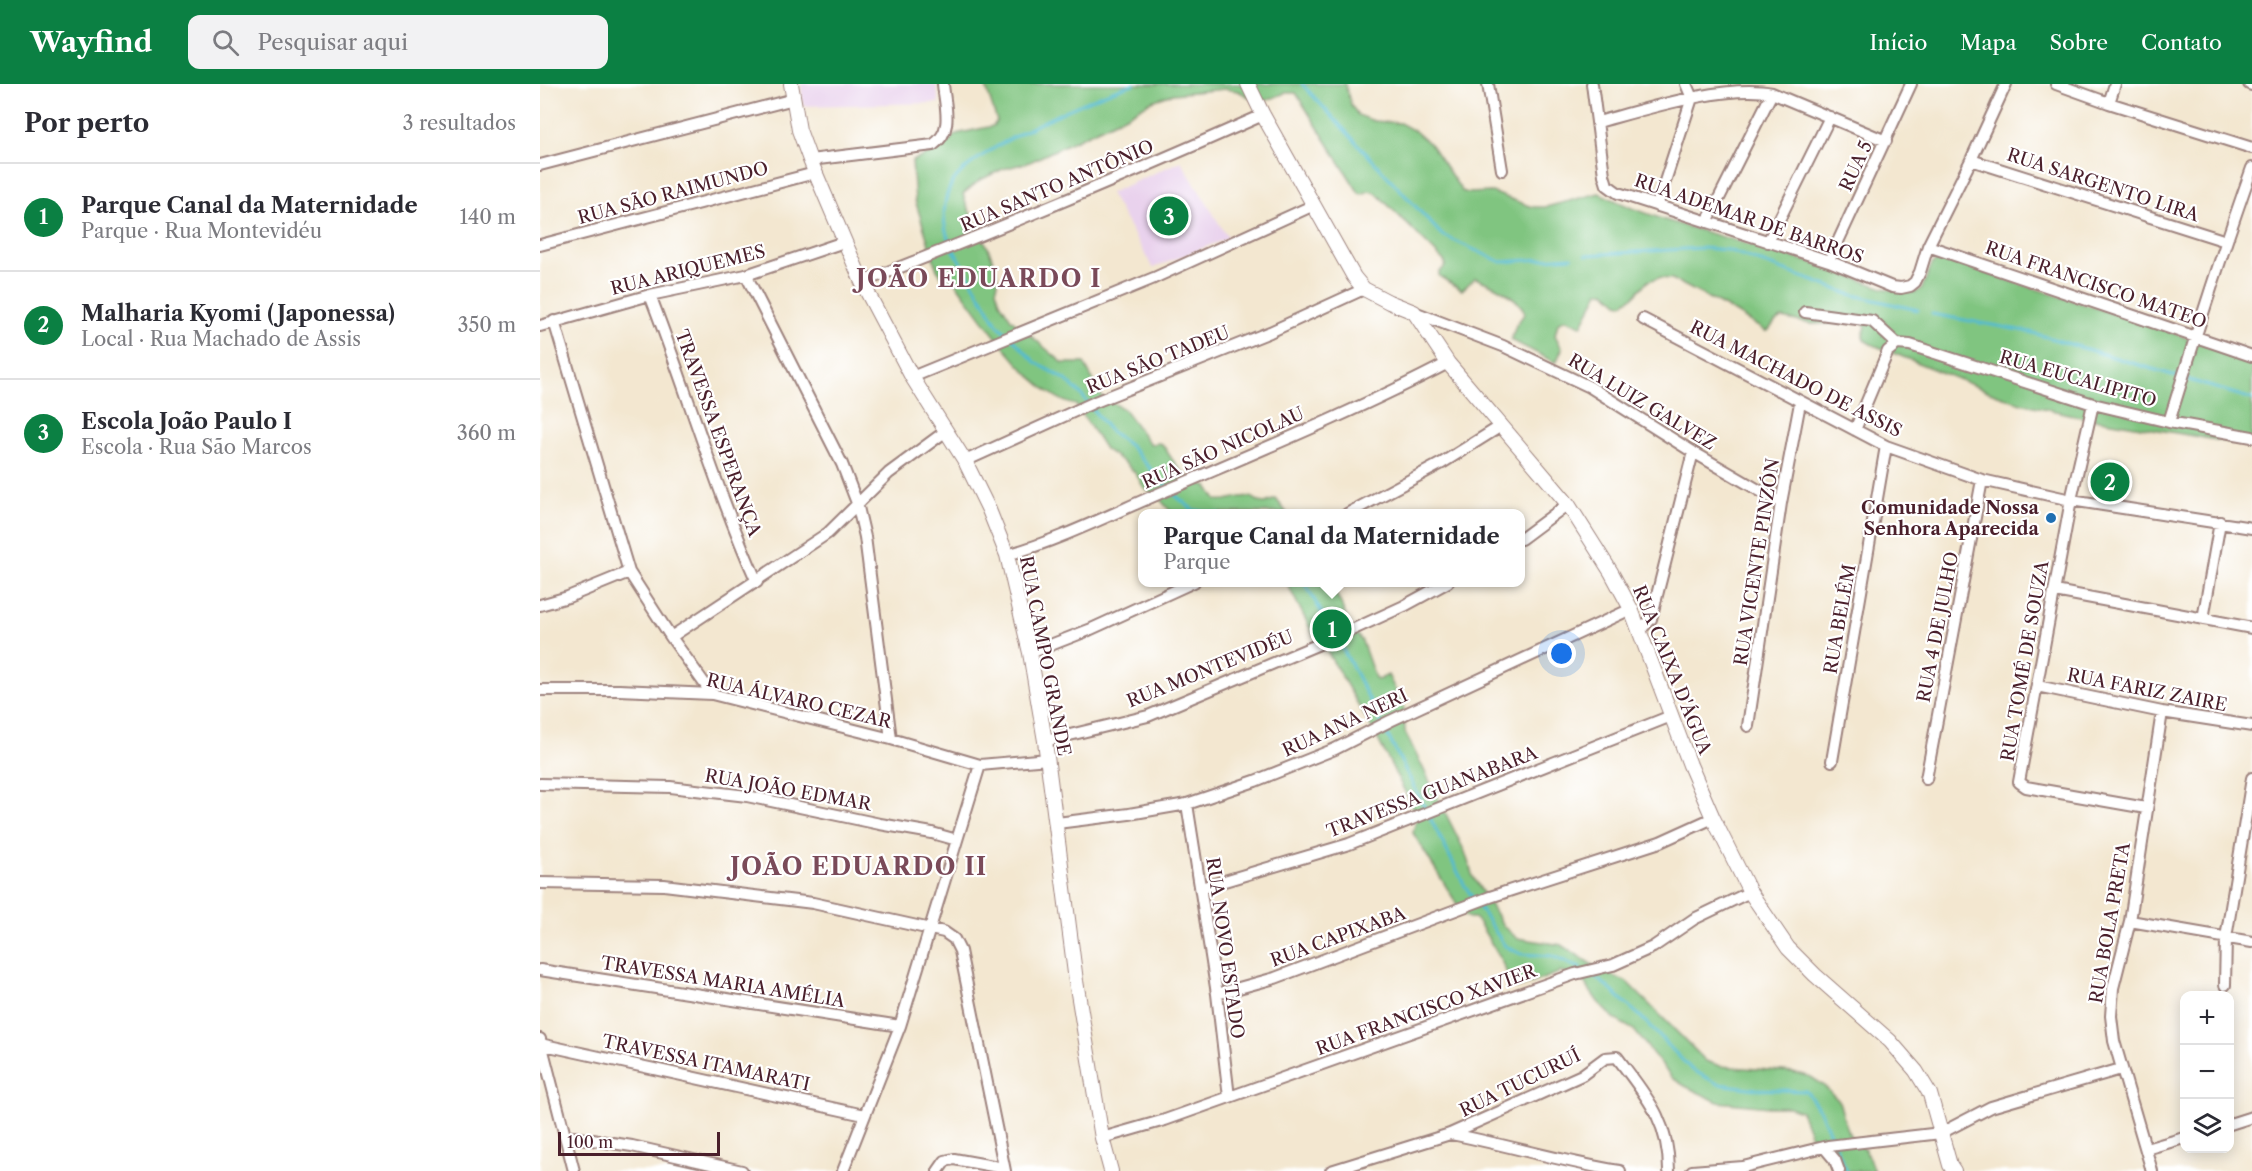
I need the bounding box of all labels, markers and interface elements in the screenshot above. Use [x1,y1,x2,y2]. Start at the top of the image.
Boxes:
search box [188,15,608,69]
text: Wayfind [30,25,152,59]
icon: search [209,26,242,59]
text: Pesquisar aqui [257,29,408,56]
text: Início [1870,30,1927,55]
text: Mapa [1960,30,2017,55]
text: Sobre [2050,30,2108,55]
text: Contato [2141,30,2222,55]
text: Por perto [24,107,149,139]
text: 3 resultados [403,111,516,135]
street label: RUA SANTO ANTÔNIO [957,134,1157,237]
street label: RUA 5 [1835,137,1877,195]
street label: RUA SARGENTO LIRA [2004,144,2202,227]
street label: RUA SÃO RAIMUNDO [575,155,771,229]
street label: RUA ADEMAR DE BARROS [1632,169,1866,269]
text: Parque Canal da Maternidade [81,192,418,219]
pin: 3 [1150,194,1188,238]
text: 1 [39,205,48,229]
text: 140 m [459,205,516,229]
text: Parque · Rua Montevidéu [81,219,322,243]
street label: RUA FRANCISCO MATEO [1982,237,2210,333]
street label: RUA ARIQUEMES [608,240,768,300]
district label: JOÃO EDUARDO I [852,264,1102,293]
text: Malharia Kyomi (Japonessa) [81,300,395,327]
text: 2 [38,313,49,337]
text: 350 m [458,313,516,337]
street label: RUA MACHADO DE ASSIS [1686,316,1906,442]
street label: RUA SÃO TADEU [1082,319,1233,399]
text: Local · Rua Machado de Assis [81,327,361,351]
street label: TRAVESSA ESPERANÇA [670,327,766,540]
street label: RUA EUCALIPITO [1997,346,2159,412]
street label: RUA LUIZ GALVEZ [1564,349,1720,455]
street label: RUA SÃO NICOLAU [1138,400,1308,494]
text: Escola João Paulo I [81,408,292,435]
text: 3 [38,421,49,445]
text: 360 m [457,421,516,445]
text: Escola · Rua São Marcos [81,435,312,459]
street label: RUA VICENTE PINZÓN [1729,456,1784,667]
pin: 2 [2090,460,2130,504]
place label: Comunidade Nossa Senhora Aparecida [1861,497,2040,540]
popup [1138,509,1525,587]
marker: Comunidade Nossa Senhora Aparecida [2044,511,2058,525]
text: Parque Canal da Maternidade [1163,523,1500,550]
text: Parque [1163,550,1230,574]
street label: RUA 4 DE JULHO [1913,550,1963,704]
street label: RUA CAMPO GRANDE [1015,554,1075,758]
street label: RUA TOMÉ DE SOUZA [1996,558,2054,763]
street label: RUA BELÉM [1819,562,1860,676]
street label: RUA CAIXA D'ÁGUA [1628,582,1717,758]
pin: 1 [1312,606,1352,652]
street label: RUA MONTEVIDÉU [1123,625,1297,712]
your location [1547,639,1576,668]
street label: RUA FARIZ ZAIRE [2065,664,2229,716]
street label: RUA ÁLVARO CEZAR [704,668,895,733]
street label: RUA ANA NERI [1279,684,1411,762]
street label: TRAVESSA GUANABARA [1324,741,1541,842]
street label: RUA JOÃO EDMAR [703,763,874,816]
street label: RUA BOLA PRETA [2085,840,2135,1005]
district label: JOÃO EDUARDO II [726,852,988,881]
street label: RUA NOVO ESTADO [1201,856,1249,1040]
street label: RUA CAPIXABA [1267,902,1409,972]
street label: TRAVESSA MARIA AMÉLIA [599,951,847,1012]
street label: RUA FRANCISCO XAVIER [1313,960,1540,1060]
map controls [2180,991,2234,1153]
button: + [2180,991,2234,1045]
street label: TRAVESSA ITAMARATI [600,1030,812,1096]
street label: RUA TUCURUÍ [1456,1043,1584,1122]
button: − [2180,1045,2234,1099]
button: layers [2180,1099,2234,1153]
scale bar [558,1129,720,1156]
text: 100 m [567,1132,613,1152]

